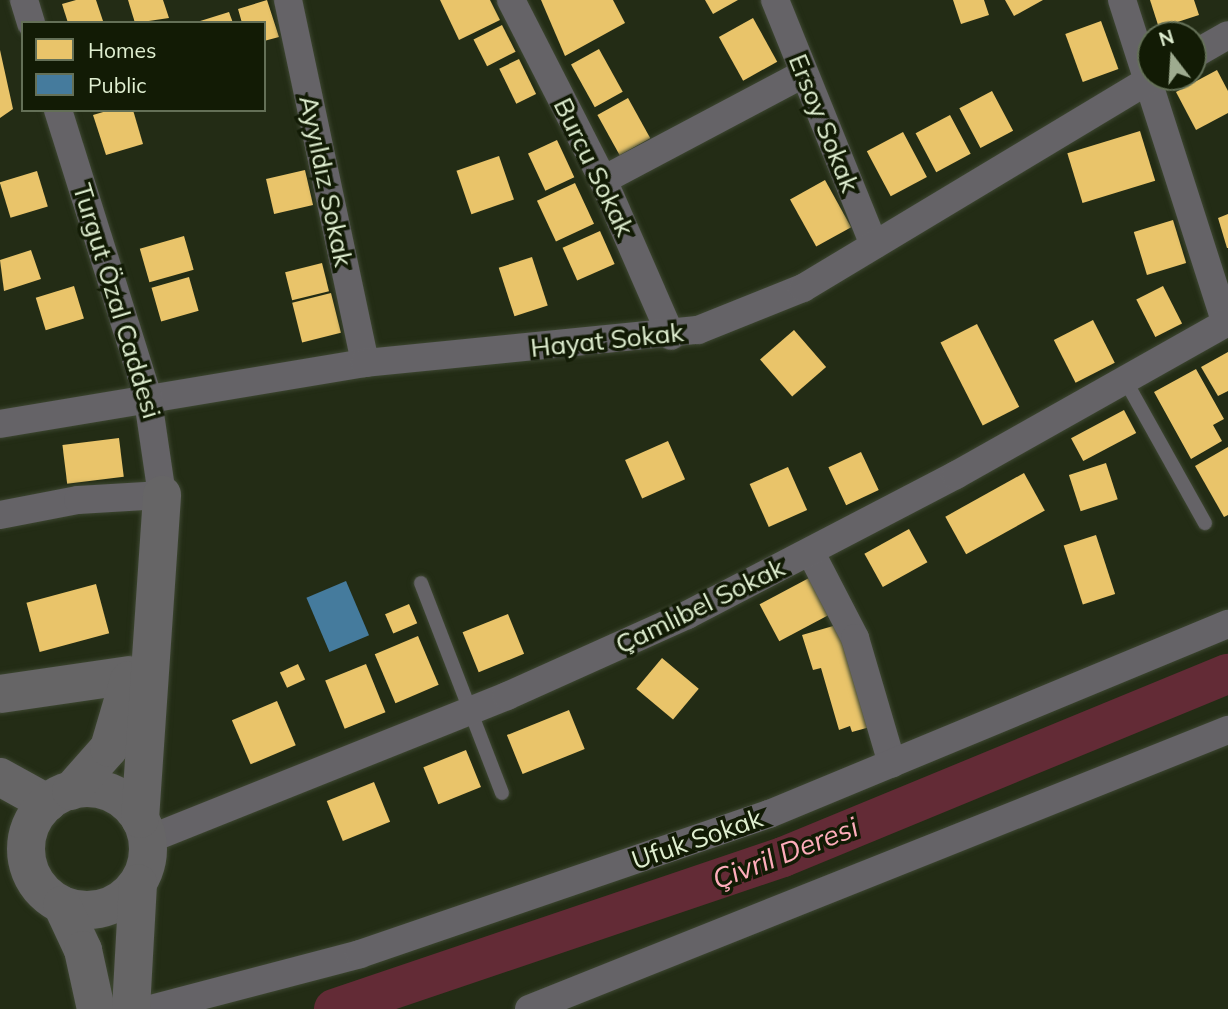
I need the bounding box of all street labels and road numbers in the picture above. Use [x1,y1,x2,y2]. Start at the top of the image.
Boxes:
street label: Ersoy Sokak [782,49,866,197]
street label: Ayyıldız Sokak [293,93,359,269]
street label: Burcu Sokak [547,93,641,241]
street label: Turgut Özal Caddesi [66,180,168,422]
street label: Hayat Sokak [529,316,685,364]
street label: Çamlıbel Sokak [610,552,790,660]
street label: Ufuk Sokak [628,802,766,876]

